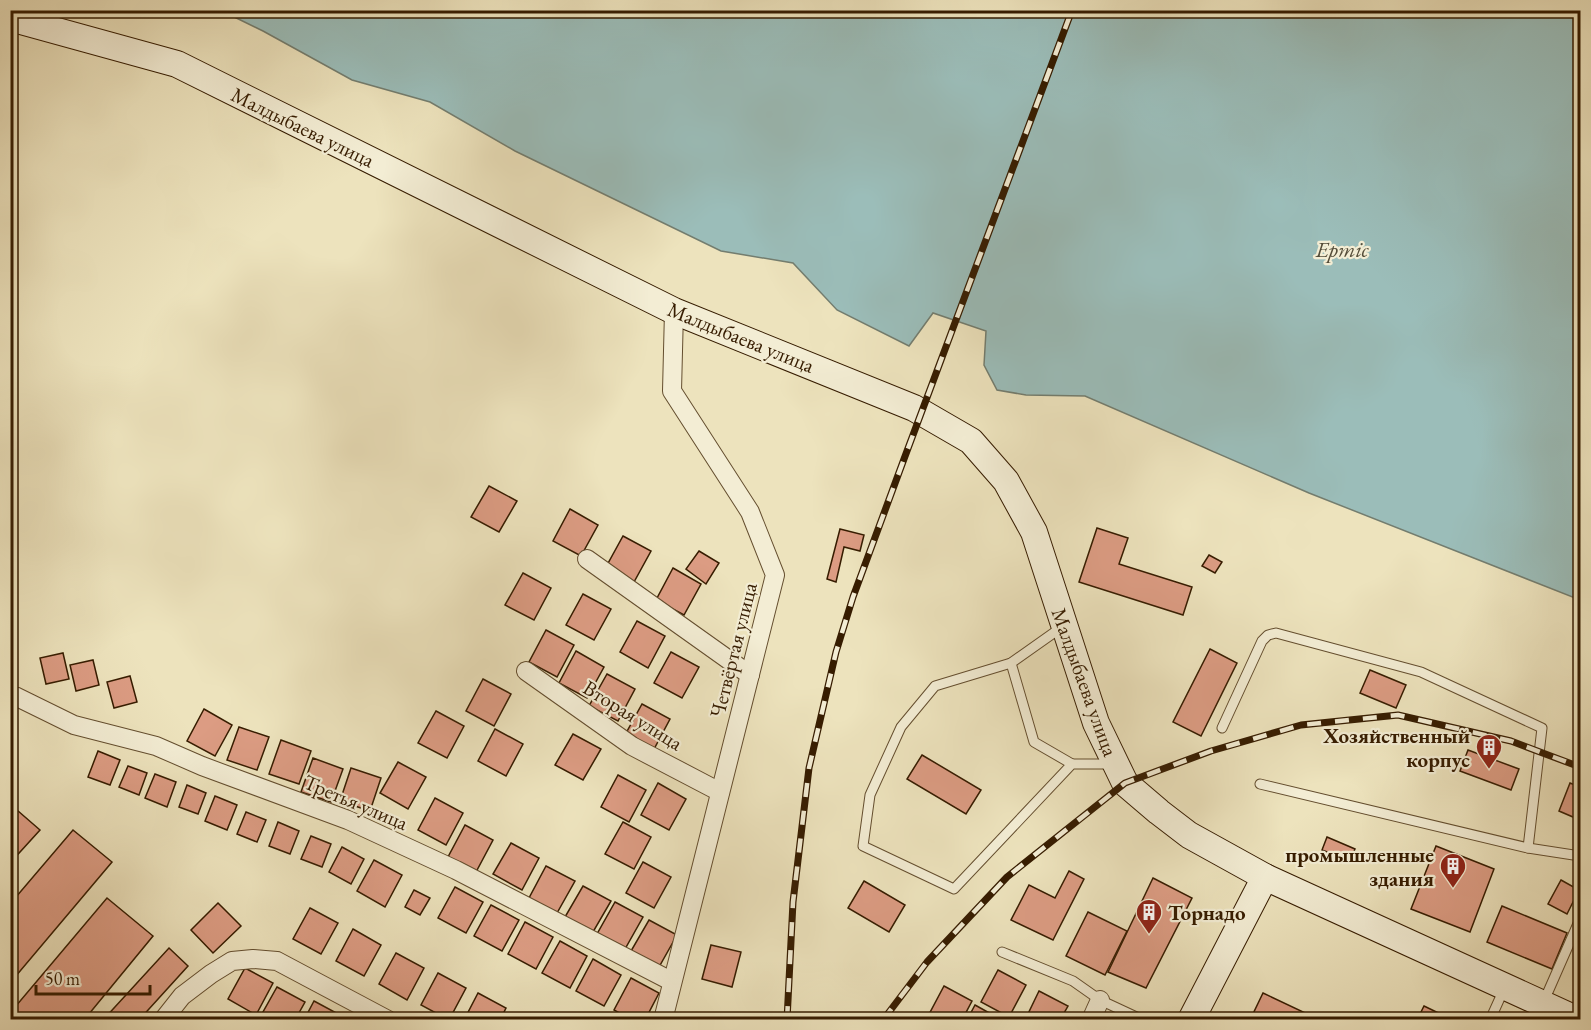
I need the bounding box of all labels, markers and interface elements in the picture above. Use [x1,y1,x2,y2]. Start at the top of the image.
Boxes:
street label: Малдыбаева улица [227,81,380,174]
water label: Ертіс [1315,235,1369,264]
street label: Малдыбаева улица [664,295,819,379]
street label: Четвёртая улица [703,579,763,721]
street label: Малдыбаева улица [1046,604,1125,760]
street label: Вторая улица [578,674,689,757]
place label: Хозяйственный корпус [1322,722,1470,773]
building icon: Хозяйственный корпус [1474,732,1504,770]
street label: Третья улица [300,768,413,836]
place label: промышленные здания [1285,841,1434,892]
building icon: промышленные здания [1438,851,1468,889]
building icon: Торнадо [1134,897,1164,935]
place label: Торнадо [1168,899,1246,926]
scale bar [36,958,150,996]
text: 50 m [45,967,80,990]

